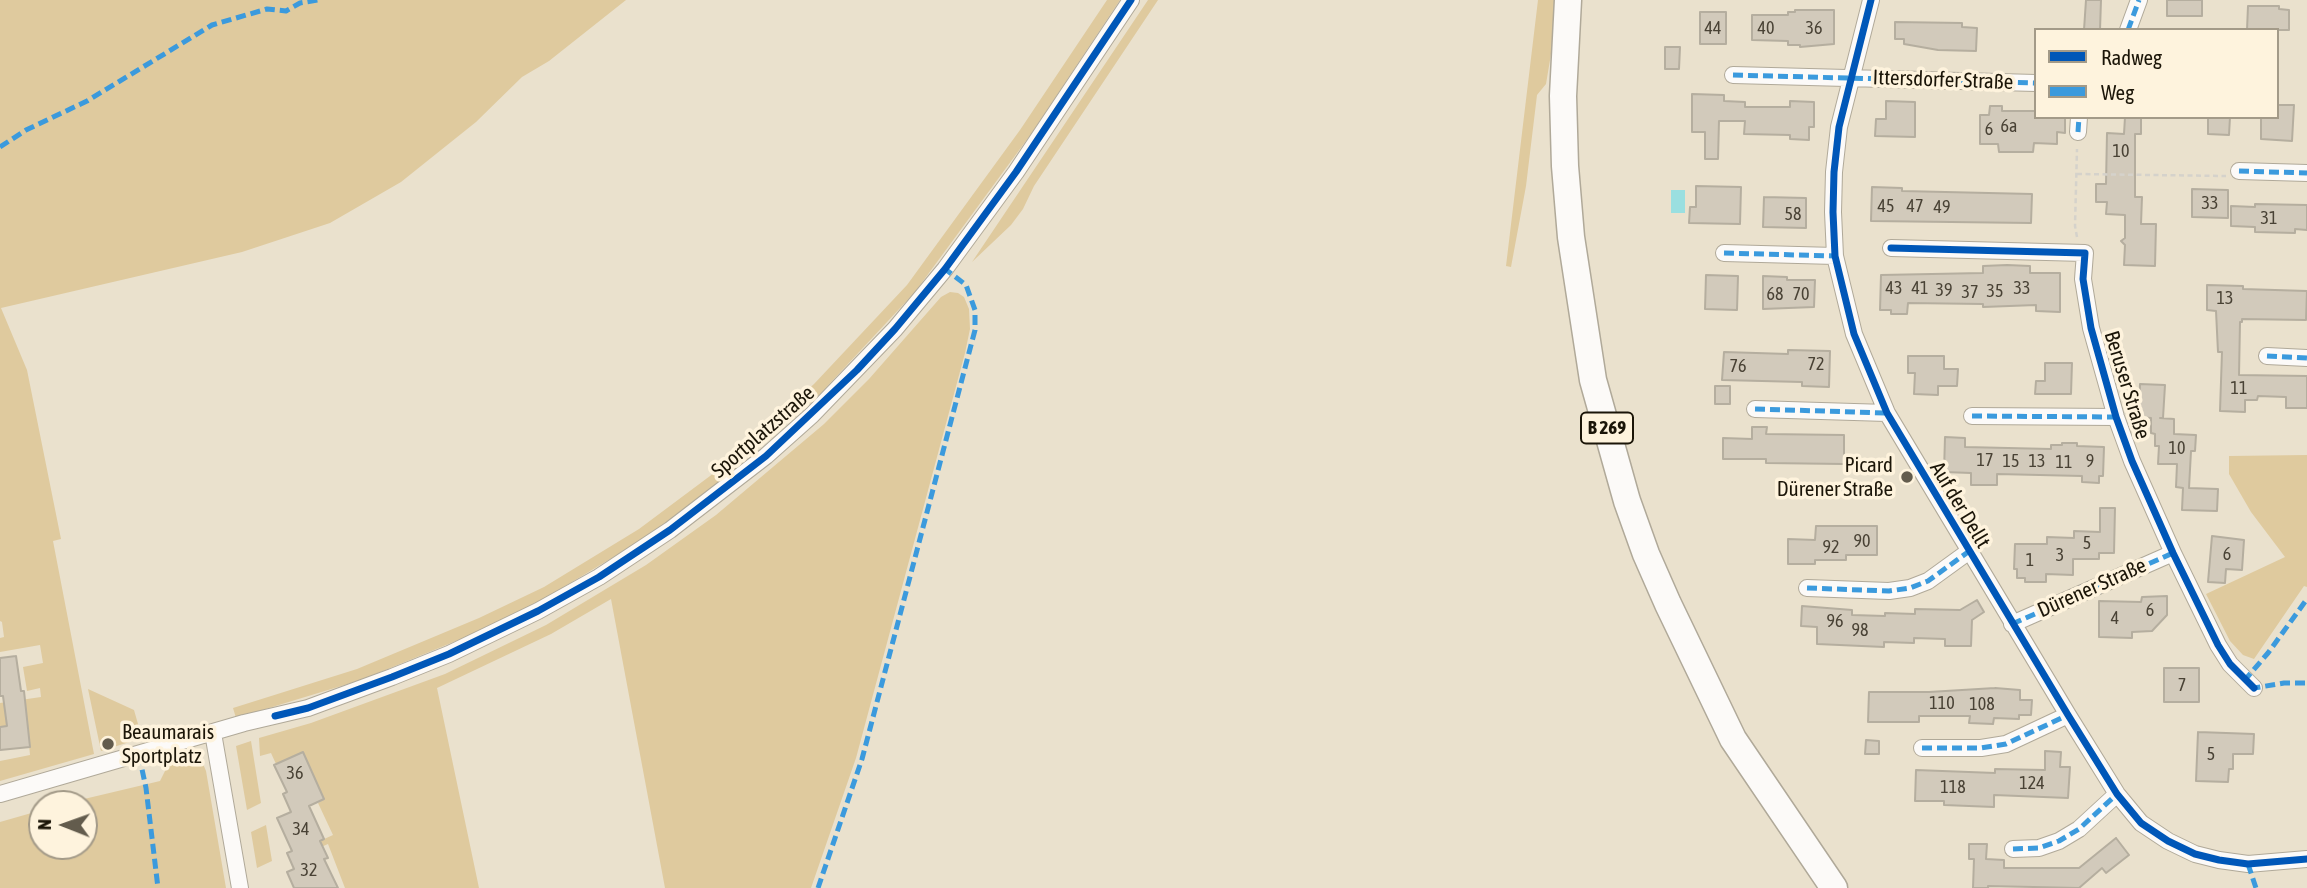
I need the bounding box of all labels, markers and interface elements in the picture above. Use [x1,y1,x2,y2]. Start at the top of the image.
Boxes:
house number: 44 [1705,17,1721,39]
house number: 40 [1758,17,1774,39]
house number: 36 [1806,17,1822,39]
legend [2034,28,2279,119]
text: Radweg [2101,45,2162,69]
street label: Ittersdorfer Straße [1872,65,2014,95]
text: Weg [2101,80,2134,104]
house number: 6a [2001,115,2017,137]
house number: 6 [1985,118,1993,140]
house number: 10 [2113,140,2129,162]
house number: 33 [2202,192,2218,214]
house number: 45 [1878,195,1894,217]
house number: 47 [1907,195,1923,217]
house number: 49 [1934,196,1950,218]
house number: 58 [1785,203,1801,225]
house number: 31 [2261,207,2277,229]
house number: 43 [1886,277,1902,299]
house number: 41 [1912,277,1928,299]
house number: 33 [2014,277,2030,299]
house number: 39 [1936,279,1952,301]
house number: 35 [1987,280,2003,302]
house number: 37 [1962,281,1978,303]
house number: 68 [1767,283,1783,305]
house number: 70 [1793,283,1809,305]
house number: 13 [2217,287,2233,309]
street label: Beruser Straße [2099,328,2155,442]
house number: 72 [1808,353,1824,375]
house number: 76 [1730,355,1746,377]
house number: 11 [2231,377,2247,399]
street label: Sportplatzstraße [706,381,820,483]
road number: B 269 [1581,412,1633,444]
house number: 10 [2169,437,2185,459]
house number: 17 [1977,449,1993,471]
house number: 15 [2003,450,2019,472]
house number: 13 [2029,450,2045,472]
house number: 9 [2086,450,2094,472]
house number: 11 [2056,451,2072,473]
place label: Picard Dürener Straße [1777,452,1893,502]
street label: Auf der Dellt [1924,457,1996,553]
marker: Picard Dürener Straße [1899,469,1915,485]
house number: 90 [1854,530,1870,552]
house number: 5 [2083,532,2091,554]
house number: 92 [1823,536,1839,558]
house number: 6 [2223,543,2231,565]
house number: 3 [2056,544,2064,566]
house number: 1 [2026,549,2034,571]
street label: Dürener Straße [2034,553,2150,623]
house number: 6 [2146,599,2154,621]
house number: 4 [2111,607,2119,629]
house number: 96 [1827,610,1843,632]
house number: 98 [1852,619,1868,641]
house number: 7 [2178,674,2186,696]
house number: 110 [1929,692,1955,714]
house number: 108 [1969,693,1995,715]
place label: Beaumarais Sportplatz [122,719,214,769]
marker: Beaumarais Sportplatz [100,736,116,752]
house number: 5 [2207,743,2215,765]
house number: 36 [287,762,303,784]
house number: 124 [2019,772,2045,794]
house number: 118 [1940,776,1966,798]
north arrow [28,790,98,860]
house number: 34 [293,818,309,840]
text: N [33,819,55,830]
house number: 32 [301,859,317,881]

